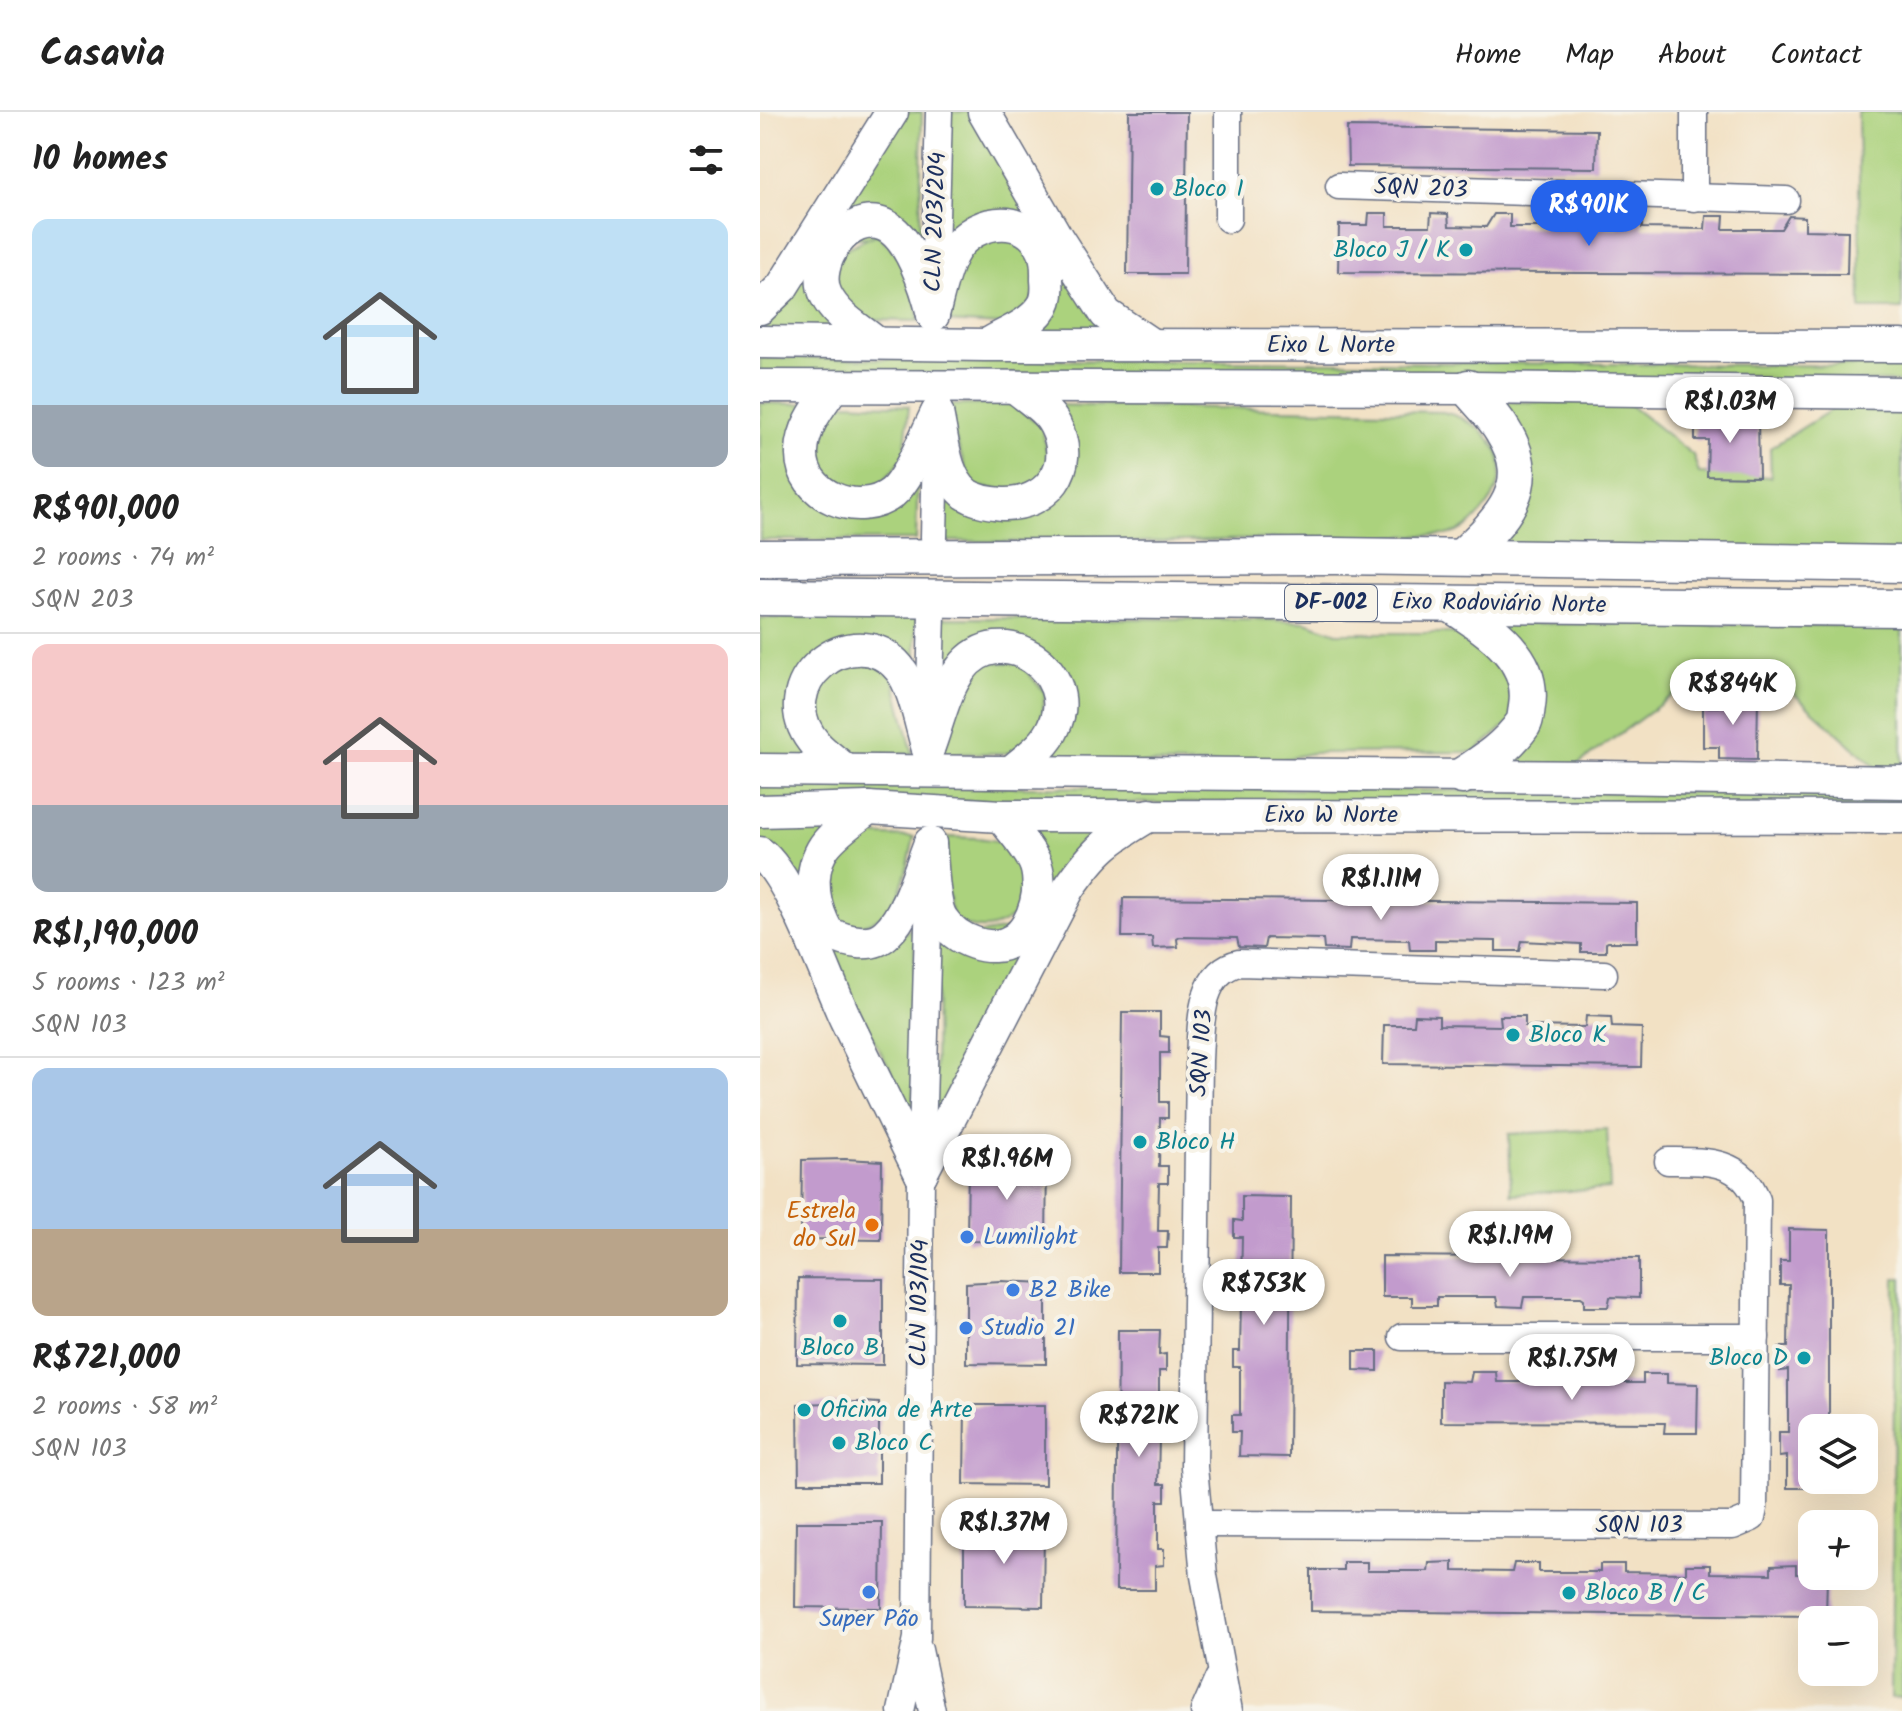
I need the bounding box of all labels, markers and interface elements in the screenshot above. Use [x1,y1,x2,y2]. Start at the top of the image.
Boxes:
text: Casavia [40,25,165,85]
text: Home [1455,33,1521,78]
text: Map [1565,33,1614,78]
text: About [1658,33,1726,78]
text: Contact [1770,33,1862,78]
text: 10 homes [32,133,168,187]
icon: filters [684,138,728,182]
street label: CLN 203/204 [914,151,958,293]
street label: SQN 203 [1374,168,1468,210]
place label: Bloco I [1173,170,1244,209]
marker: Bloco I [1148,180,1166,198]
pin: R$901K [1524,180,1654,248]
text: R$901K [1548,185,1630,227]
place label: Bloco J / K [1334,231,1451,270]
marker: Bloco J / K [1457,241,1475,259]
icon: home [308,271,452,415]
street label: Eixo L Norte [1267,326,1395,365]
pin: R$1.03M [1656,377,1804,445]
text: R$1.03M [1684,382,1776,424]
text: R$901,000 [32,483,179,537]
text: 2 rooms · 74 m² [32,537,214,579]
text: SQN 203 [32,579,133,621]
street label: Eixo Rodoviário Norte [1391,583,1607,625]
road number: DF-002 [1285,585,1377,621]
pin: R$844K [1668,659,1798,727]
text: R$844K [1688,664,1778,706]
icon: home [308,696,452,840]
street label: Eixo W Norte [1264,796,1398,835]
pin: R$1.11M [1307,854,1455,922]
text: R$1.11M [1341,859,1421,901]
text: R$1,190,000 [32,908,198,962]
text: 5 rooms · 123 m² [32,962,225,1004]
text: SQN 103 [32,1004,127,1046]
street label: SQN 103 [1180,1008,1224,1098]
place label: Bloco K [1529,1016,1607,1055]
marker: Bloco K [1504,1026,1522,1044]
icon: home [308,1120,452,1264]
place label: Bloco H [1156,1123,1235,1162]
marker: Bloco H [1131,1133,1149,1151]
pin: R$1.96M [933,1134,1081,1202]
text: R$1.96M [961,1139,1053,1181]
place label: Estrela do Sul [787,1192,856,1259]
pin: R$1.19M [1436,1211,1584,1279]
marker: Estrela do Sul [863,1216,881,1234]
text: R$1.19M [1467,1216,1553,1258]
place label: Lumilight [983,1218,1078,1257]
marker: Lumilight [958,1228,976,1246]
street label: CLN 103/104 [899,1239,941,1367]
pin: R$753K [1199,1259,1329,1327]
text: R$753K [1221,1264,1307,1306]
place label: B2 Bike [1029,1271,1111,1310]
marker: B2 Bike [1004,1281,1022,1299]
place label: Studio 21 [982,1309,1075,1348]
marker: Bloco B [831,1312,849,1330]
marker: Studio 21 [957,1319,975,1337]
place label: Bloco B [801,1329,879,1368]
text: R$721,000 [32,1332,180,1386]
pin: R$1.75M [1498,1334,1646,1402]
text: R$1.75M [1527,1339,1617,1381]
place label: Bloco D [1709,1339,1788,1378]
marker: Bloco D [1795,1349,1813,1367]
text: 2 rooms · 58 m² [32,1386,217,1428]
place label: Oficina de Arte [820,1391,973,1430]
pin: R$721K [1074,1391,1204,1459]
text: R$721K [1098,1396,1180,1438]
marker: Oficina de Arte [795,1401,813,1419]
map controls [1798,1414,1878,1686]
button: layers [1798,1414,1878,1494]
place label: Bloco C [855,1424,933,1463]
text: SQN 103 [32,1428,127,1470]
marker: Bloco C [830,1434,848,1452]
pin: R$1.37M [930,1498,1078,1566]
text: R$1.37M [958,1503,1050,1545]
street label: SQN 103 [1595,1506,1683,1545]
button: + [1798,1510,1878,1590]
place label: Bloco B / C [1585,1574,1706,1613]
marker: Super Pão [860,1583,878,1601]
marker: Bloco B / C [1560,1584,1578,1602]
place label: Super Pão [819,1600,919,1639]
button: − [1798,1606,1878,1686]

